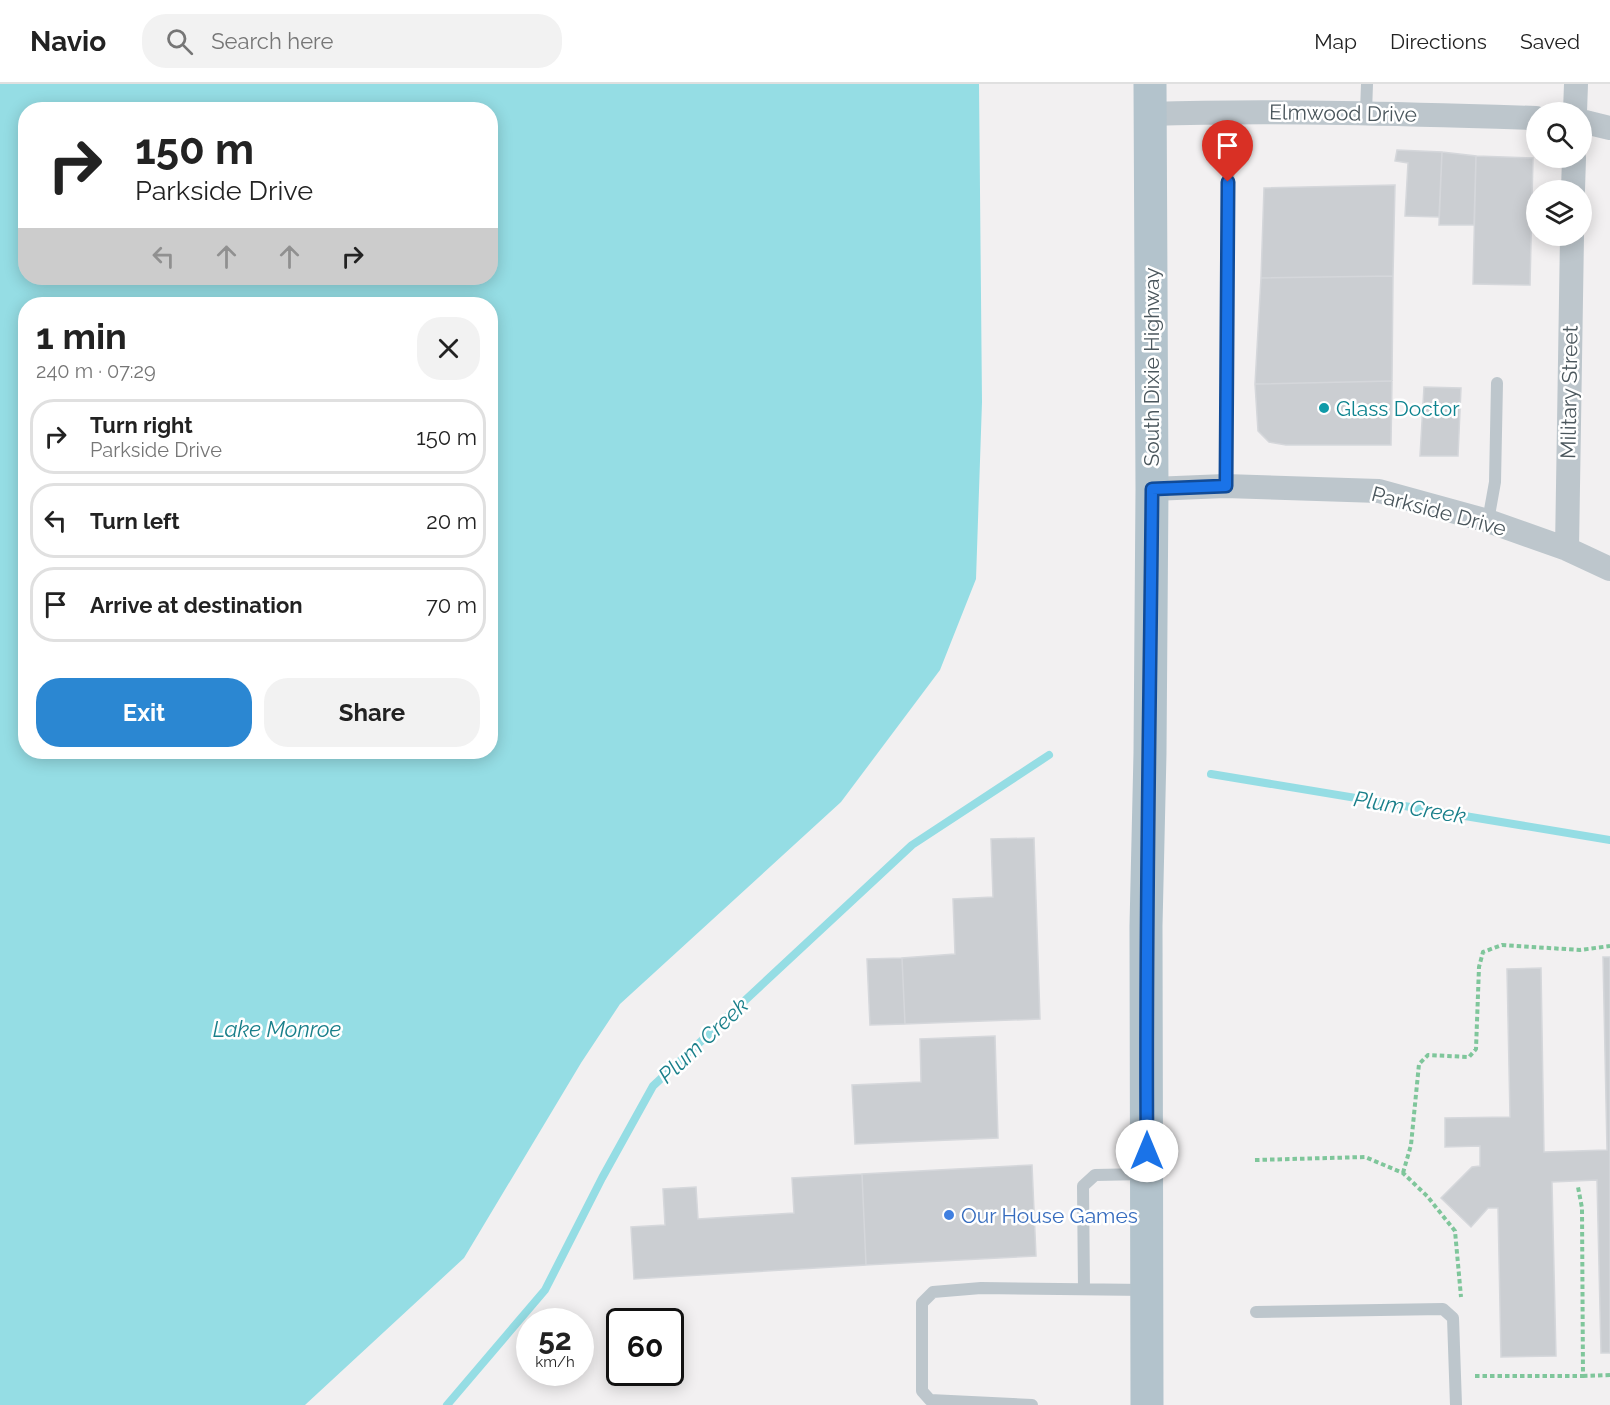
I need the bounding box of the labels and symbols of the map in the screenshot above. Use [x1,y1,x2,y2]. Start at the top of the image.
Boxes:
street label: Elmwood Drive [1269,99,1417,127]
pin [1202,120,1253,182]
street label: South Dixie Highway [1139,267,1164,467]
street label: Military Street [1555,325,1583,459]
place label: Glass Doctor [1336,396,1460,421]
marker: Glass Doctor [1317,401,1331,415]
street label: Parkside Drive [1369,481,1509,541]
water label: Plum Creek [1352,785,1468,829]
water label: Plum Creek [653,992,753,1088]
water label: Lake Monroe [213,1016,342,1042]
position arrow [1115,1119,1179,1183]
place label: Our House Games [961,1203,1138,1228]
marker: Our House Games [942,1208,956,1222]
speed limit sign: 60 [606,1308,684,1386]

